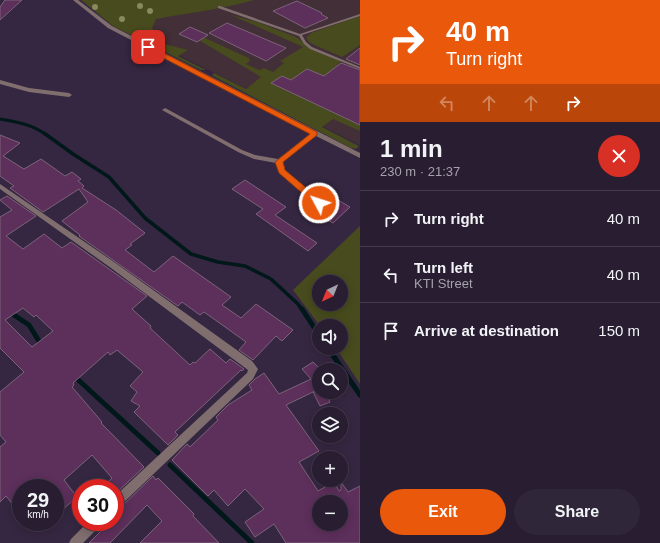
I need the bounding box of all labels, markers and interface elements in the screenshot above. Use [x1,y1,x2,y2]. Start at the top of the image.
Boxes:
icon: right [380,16,432,68]
text: 40 m [446,16,510,47]
pin [131,30,165,64]
icon: arrive [137,36,159,58]
text: Turn right [446,49,522,69]
icon: left [436,92,458,114]
icon: ahead [478,92,500,114]
icon: ahead [520,92,542,114]
icon: right [562,92,584,114]
text: 1 min [380,135,443,162]
button: close [598,135,640,177]
text: 230 m · 21:37 [380,164,460,179]
position arrow [298,182,340,224]
icon: right [380,208,402,230]
text: Turn right [414,210,484,227]
text: 40 m [607,210,640,227]
text: Turn left [414,259,473,276]
icon: left [380,264,402,286]
text: 40 m [607,266,640,283]
north arrow [312,275,348,311]
map controls [312,275,348,531]
text: KTI Street [414,276,473,291]
button: sound [312,319,348,355]
icon: arrive [380,320,402,342]
text: Arrive at destination [414,322,559,339]
text: 150 m [598,322,640,339]
button: search [312,363,348,399]
button: layers [312,407,348,443]
button: + [312,451,348,487]
speed limit sign: 30 [72,479,124,531]
text: 29 [27,489,49,511]
button: Exit [380,489,506,535]
button: Share [514,489,640,535]
button: − [312,495,348,531]
text: km/h [27,509,49,520]

